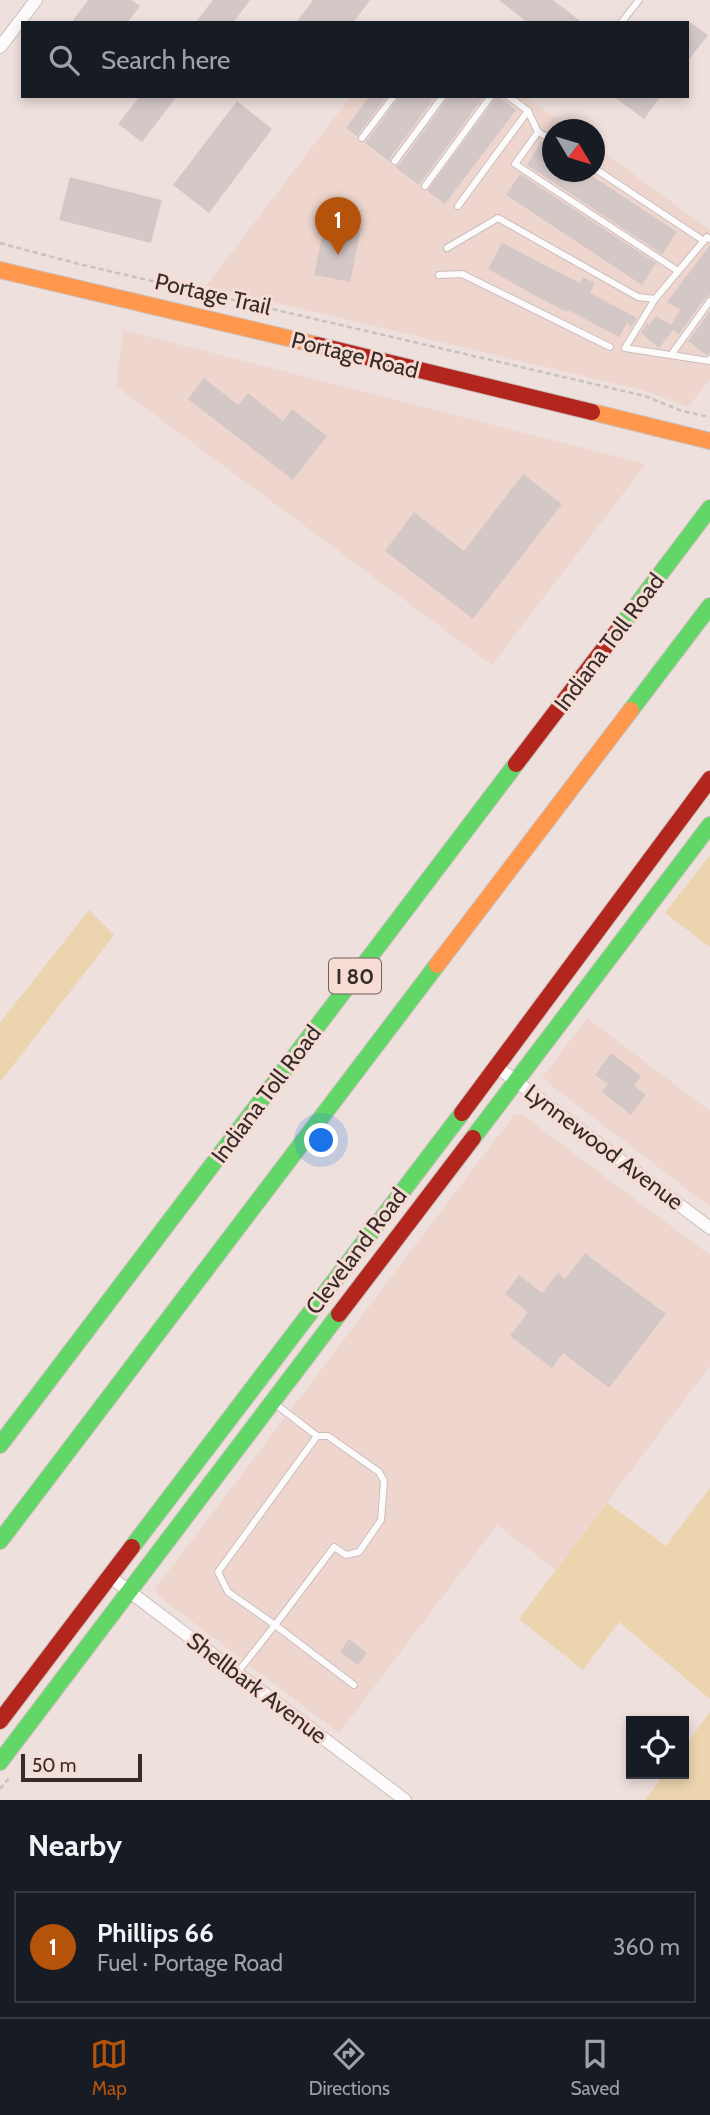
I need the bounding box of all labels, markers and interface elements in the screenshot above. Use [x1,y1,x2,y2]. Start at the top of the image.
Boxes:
search box [21,21,689,98]
icon: search [45,41,83,79]
text: Search here [101,44,230,76]
north arrow [542,119,605,182]
pin: 1 [315,197,361,255]
street label: Portage Trail [152,267,275,321]
street label: Portage Road [289,326,421,384]
street label: Indiana Toll Road [548,568,670,716]
road number: I 80 [329,958,381,993]
street label: Indiana Toll Road [205,1020,327,1168]
street label: Lynnewood Avenue [519,1078,689,1216]
your location [304,1123,338,1157]
street label: Cleveland Road [299,1182,413,1320]
street label: Shellbark Avenue [182,1626,333,1750]
map controls [626,1716,689,1779]
button: locate [626,1716,689,1779]
scale bar [21,1751,142,1783]
text: 50 m [32,1754,76,1777]
text: Nearby [28,1827,122,1864]
text: Phillips 66 [97,1917,214,1949]
text: 1 [49,1933,57,1961]
text: 360 m [613,1933,680,1961]
text: Fuel · Portage Road [97,1949,283,1977]
tab: Map [90,2035,128,2100]
tab: Directions [309,2035,390,2100]
tab: Saved [570,2035,620,2100]

